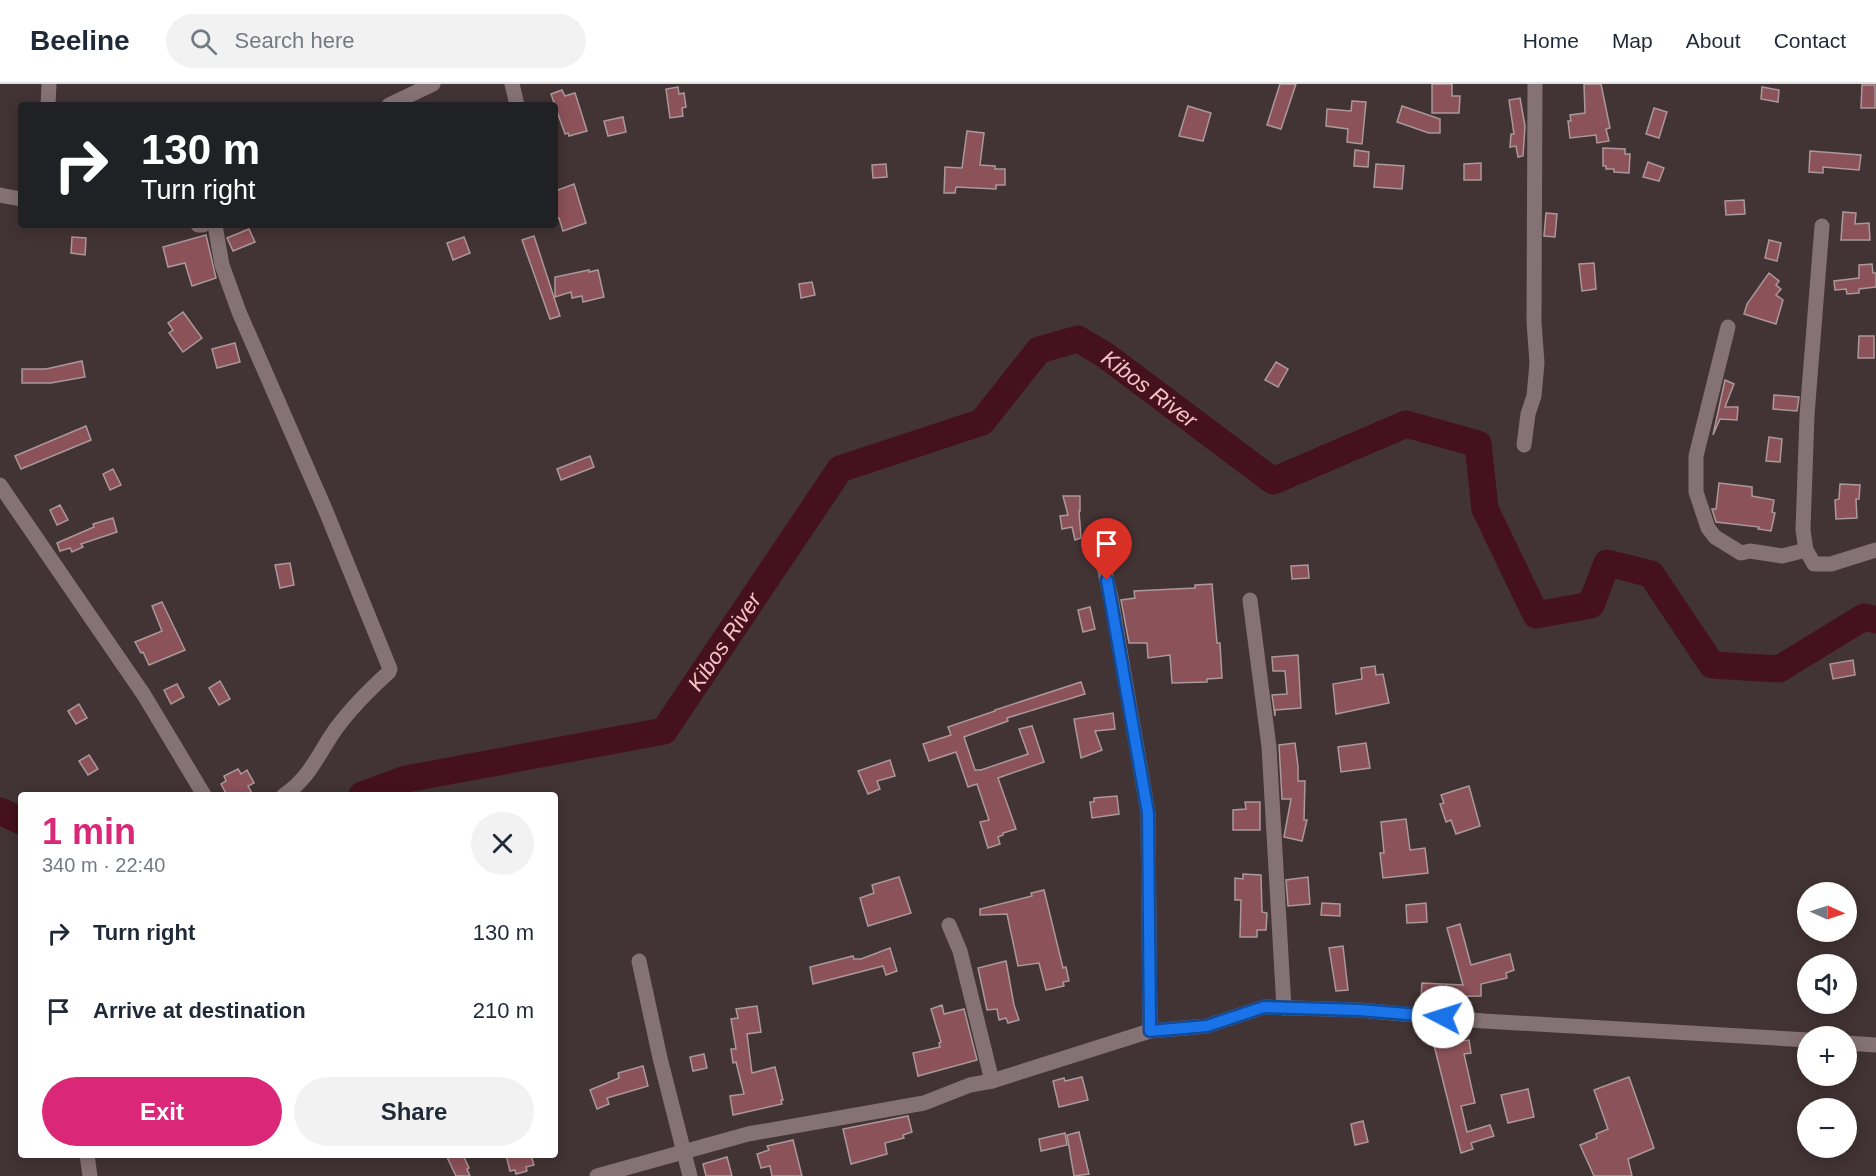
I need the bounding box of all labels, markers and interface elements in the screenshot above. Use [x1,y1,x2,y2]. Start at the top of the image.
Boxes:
search box [166,14,586,68]
text: Beeline [30,25,130,56]
icon: search [187,25,220,58]
text: Search here [235,28,354,53]
text: Home [1523,29,1579,52]
text: Map [1612,29,1653,52]
text: About [1686,29,1741,52]
text: Contact [1774,29,1846,52]
icon: right [42,126,120,204]
text: 130 m [141,126,260,173]
text: Turn right [141,175,256,205]
water label: Kibos River [1097,345,1203,434]
pin [1081,518,1132,580]
icon: arrive [1090,527,1123,560]
water label: Kibos River [683,587,767,696]
text: 1 min [42,811,136,852]
button: close [471,812,534,875]
text: 340 m · 22:40 [42,854,165,876]
north arrow [1797,882,1857,942]
map controls [1797,882,1857,1158]
icon: right [42,917,75,950]
text: Turn right [93,920,195,945]
text: 130 m [473,920,534,945]
button: sound [1797,954,1857,1014]
position arrow [1411,985,1475,1049]
icon: arrive [42,995,75,1028]
text: Arrive at destination [93,998,306,1023]
text: 210 m [473,998,534,1023]
button: + [1797,1026,1857,1086]
button: Exit [42,1077,282,1146]
button: Share [294,1077,534,1146]
button: − [1797,1098,1857,1158]

